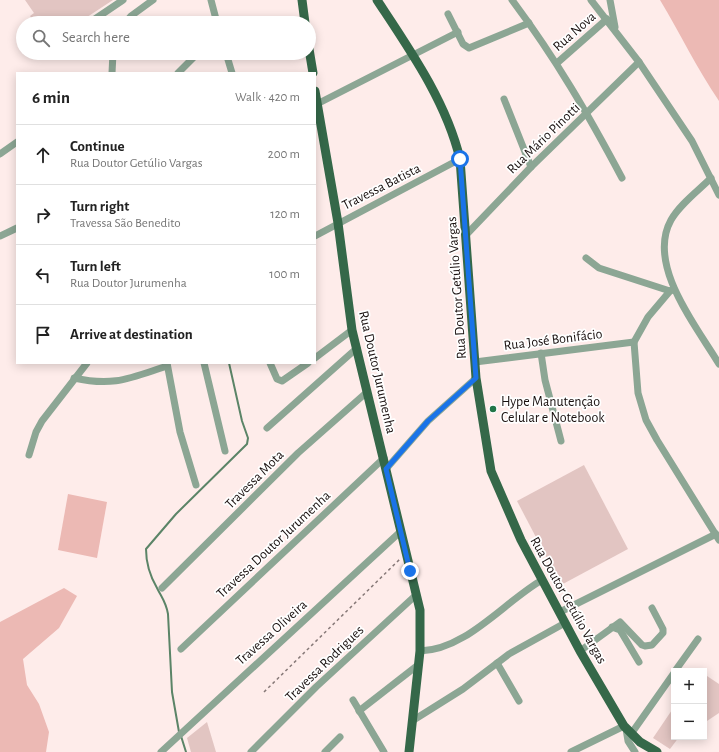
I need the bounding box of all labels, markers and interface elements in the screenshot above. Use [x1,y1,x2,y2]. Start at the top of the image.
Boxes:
street label: Rua Nova [551,9,599,54]
search box [16,16,316,60]
icon: search [30,27,52,49]
text: Search here [62,30,130,45]
text: 6 min [32,89,70,106]
text: Walk · 420 m [235,91,300,104]
street label: Rua Mário Pinotti [505,101,583,177]
text: Continue [70,139,125,154]
icon: ahead [32,144,54,166]
text: 200 m [268,148,300,161]
route start [451,150,469,168]
text: Rua Doutor Getúlio Vargas [70,157,203,170]
street label: Travessa Batista [340,161,423,213]
text: Turn right [70,199,129,214]
icon: right [32,204,54,226]
text: 120 m [270,208,300,221]
street label: Rua Doutor Getúlio Vargas [445,216,469,360]
text: Travessa São Benedito [70,217,181,230]
text: Turn left [70,259,121,274]
icon: left [32,264,54,286]
text: 100 m [269,268,300,281]
text: Rua Doutor Jurumenha [70,277,187,290]
street label: Rua Doutor Jurumenha [356,309,398,436]
icon: arrive [32,324,54,346]
text: Arrive at destination [70,327,193,342]
street label: Rua José Bonifácio [503,327,603,353]
place label: Hype Manutenção Celular e Notebook [501,395,605,425]
marker: Hype Manutenção Celular e Notebook [488,404,498,414]
street label: Travessa Mota [223,447,287,512]
street label: Travessa Doutor Jurumenha [214,488,334,601]
street label: Rua Doutor Getúlio Vargas [527,535,609,666]
route end [401,562,419,580]
street label: Travessa Oliveira [234,597,310,668]
street label: Travessa Rodrigues [283,623,367,704]
map controls [671,668,707,740]
button: + [671,668,707,704]
button: − [671,704,707,740]

